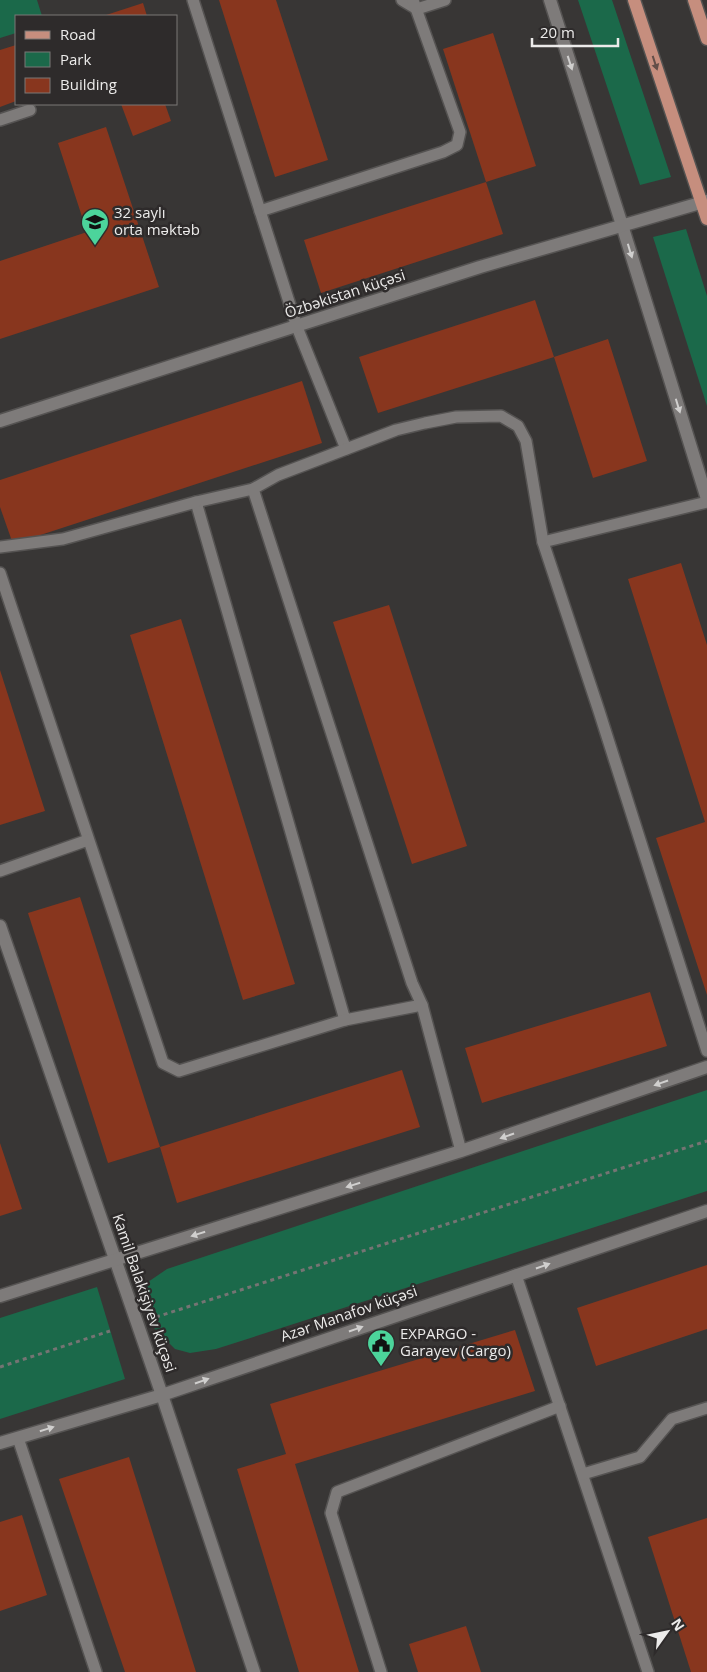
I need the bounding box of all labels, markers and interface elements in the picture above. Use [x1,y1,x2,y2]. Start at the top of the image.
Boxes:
legend [15,15,178,105]
scale bar [532,15,618,47]
text: 20 m [540,22,575,42]
text: Road [60,24,96,44]
text: Park [60,49,91,69]
one-way arrow [566,56,574,71]
one-way arrow [651,56,659,71]
text: Building [60,74,117,94]
place label: 32 saylı orta məktəb [114,202,200,239]
school or university icon: 32 saylı orta məktəb [80,207,110,246]
one-way arrow [627,244,634,259]
street label: Özbəkistan küçəsi [282,264,407,322]
one-way arrow [675,399,683,414]
one-way arrow [653,1079,668,1087]
one-way arrow [500,1132,515,1140]
one-way arrow [345,1182,360,1190]
street label: Kamil Balakişiyev küçəsi [108,1211,182,1375]
one-way arrow [190,1231,205,1238]
one-way arrow [536,1262,551,1270]
street label: Azər Manafov küçəsi [278,1280,420,1346]
place label: EXPARGO - Garayev (Cargo) [400,1323,511,1360]
one-way arrow [349,1325,364,1333]
public building icon: EXPARGO - Garayev (Cargo) [366,1328,396,1367]
one-way arrow [195,1377,210,1385]
one-way arrow [39,1425,54,1433]
north arrow [642,1607,692,1657]
text: N [667,1615,689,1635]

